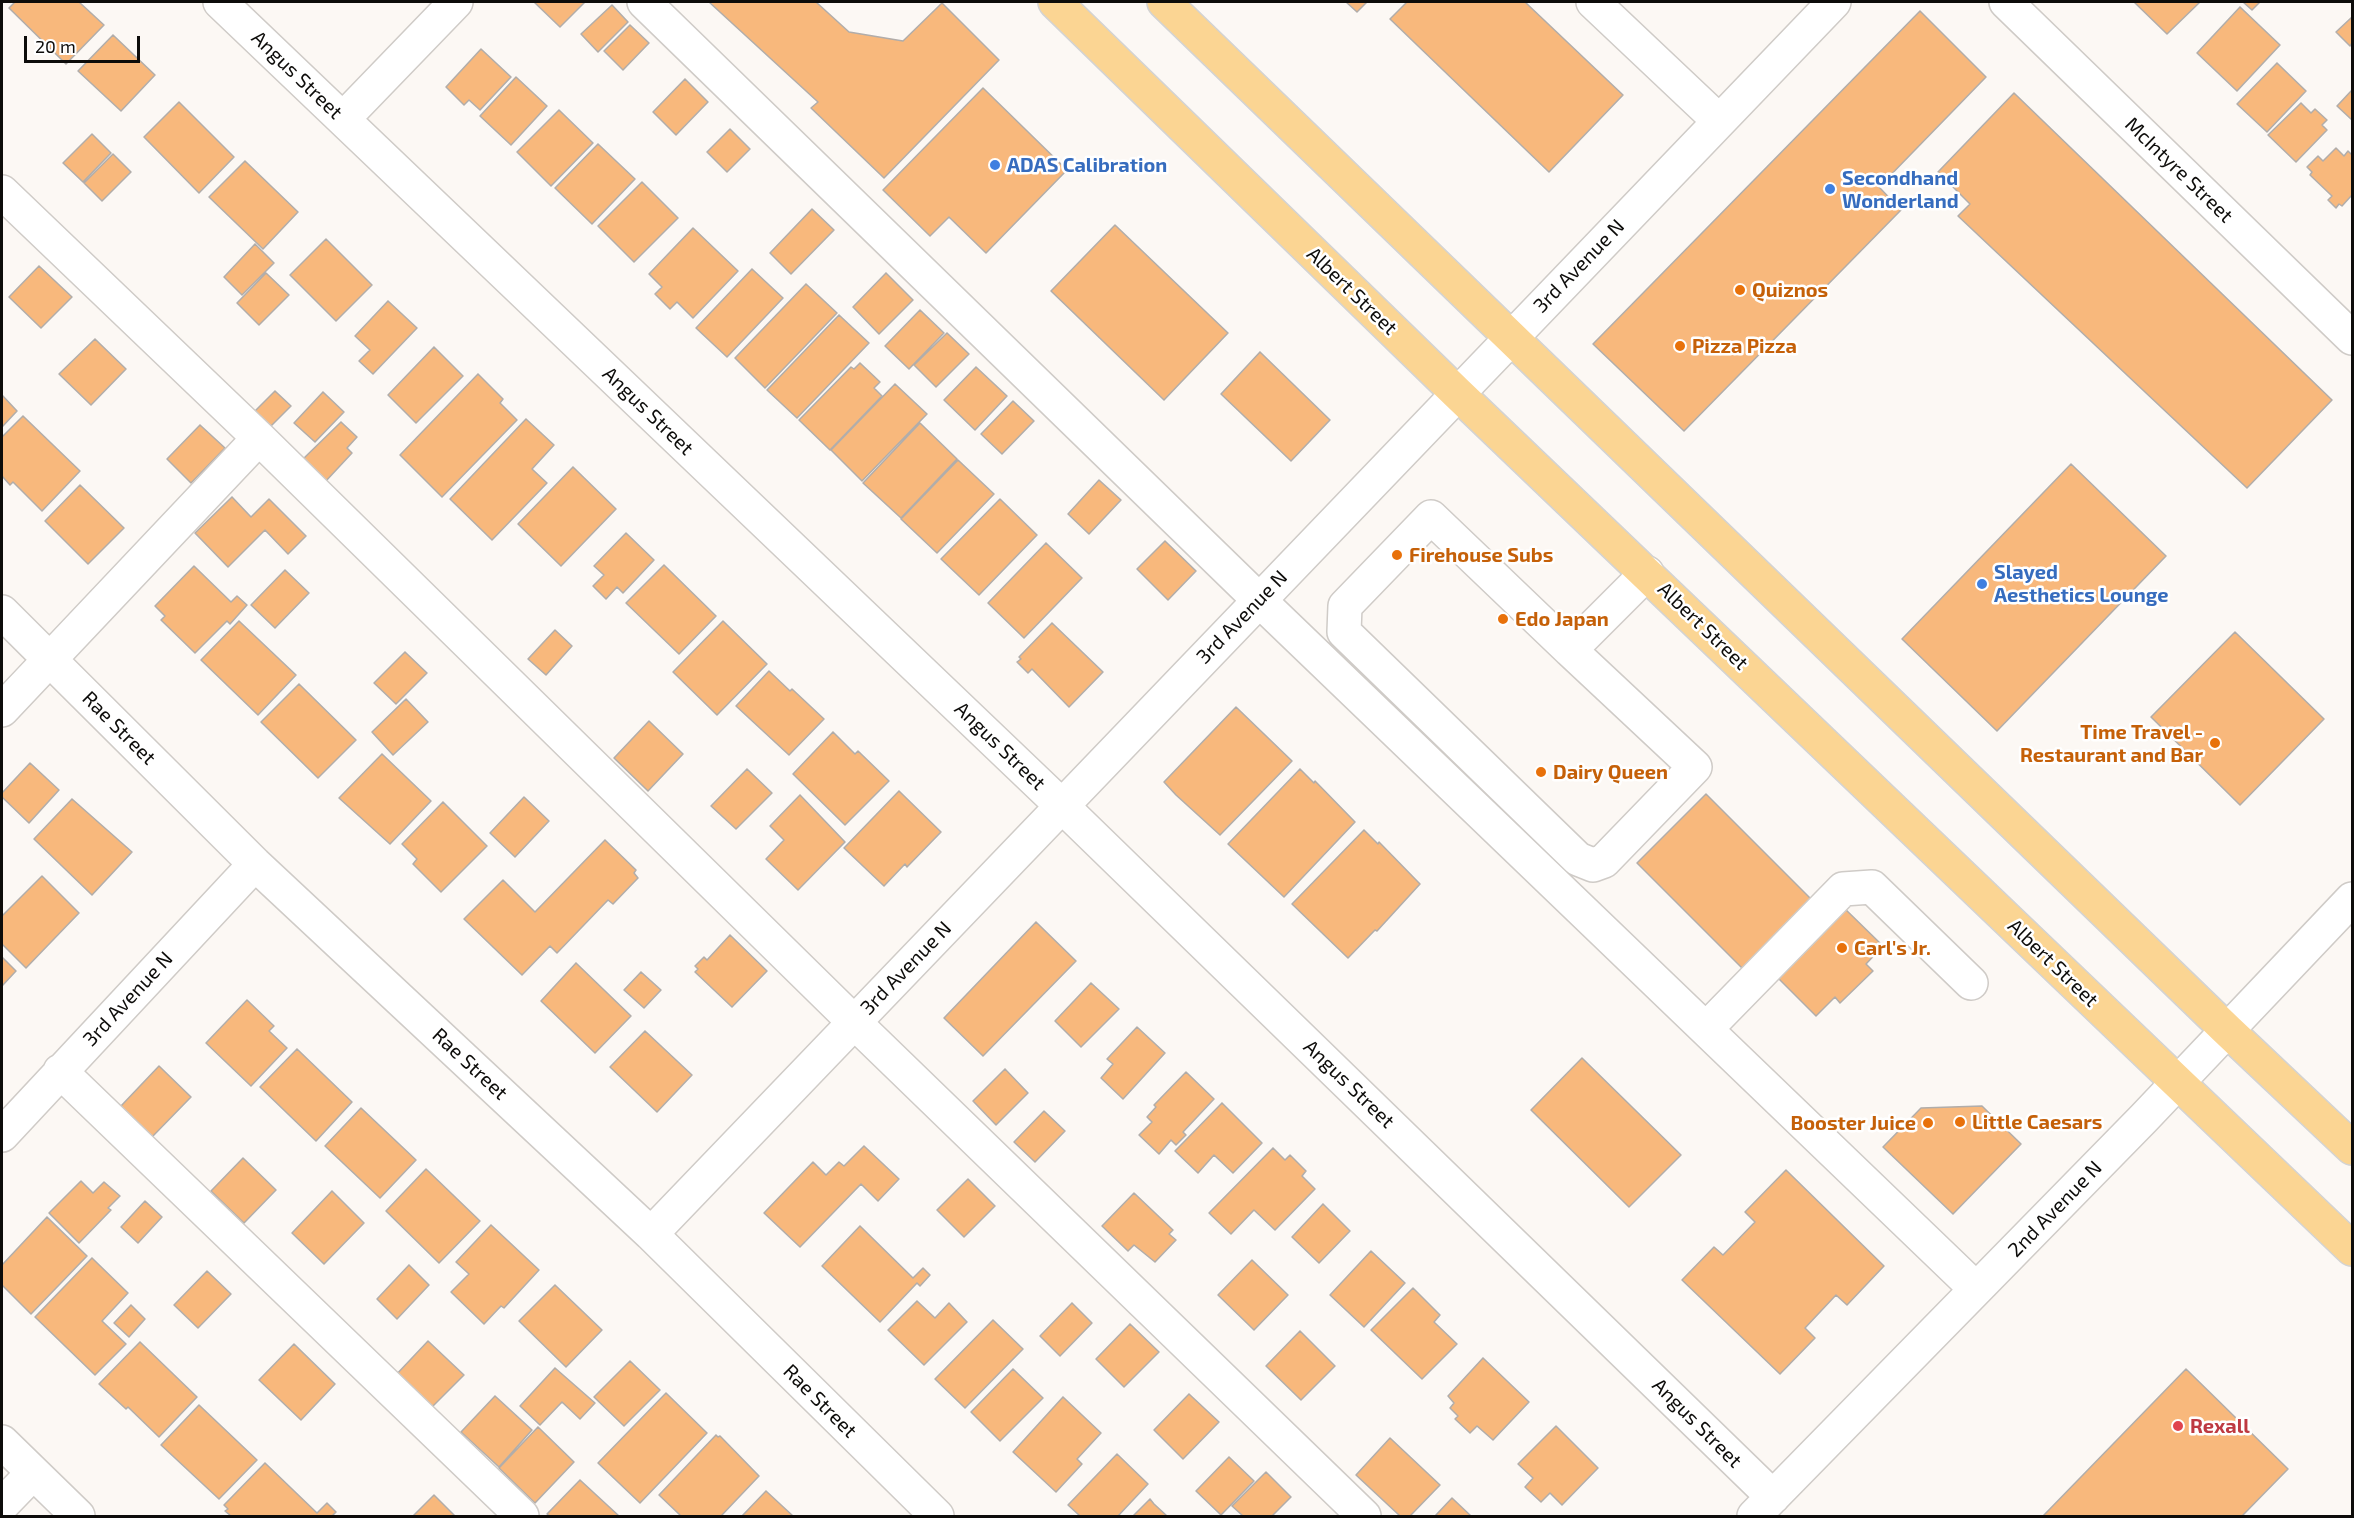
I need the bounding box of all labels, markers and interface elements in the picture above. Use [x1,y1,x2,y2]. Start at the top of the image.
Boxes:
scale bar [27,24,142,62]
street label: Angus Street [247,26,347,124]
text: 20 m [35,35,76,57]
street label: McIntyre Street [2120,112,2238,228]
place label: ADAS Calibration [1007,153,1167,177]
marker: ADAS Calibration [988,158,1002,172]
place label: Secondhand Wonderland [1842,166,1959,213]
marker: Secondhand Wonderland [1823,182,1837,196]
street label: 3rd Avenue N [1529,214,1629,318]
street label: Albert Street [1302,242,1402,340]
place label: Quiznos [1752,278,1828,302]
marker: Quiznos [1733,283,1747,297]
place label: Pizza Pizza [1692,334,1797,358]
marker: Pizza Pizza [1673,339,1687,353]
street label: Angus Street [598,362,698,460]
place label: Firehouse Subs [1409,543,1553,567]
marker: Firehouse Subs [1390,548,1404,562]
place label: Slayed Aesthetics Lounge [1994,560,2168,607]
street label: 3rd Avenue N [1192,565,1292,669]
street label: Albert Street [1653,577,1753,675]
marker: Slayed Aesthetics Lounge [1975,577,1989,591]
place label: Edo Japan [1515,607,1609,631]
marker: Edo Japan [1496,612,1510,626]
street label: Rae Street [77,686,161,770]
street label: Angus Street [950,697,1050,795]
place label: Time Travel - Restaurant and Bar [2020,720,2203,767]
marker: Time Travel - Restaurant and Bar [2208,736,2222,750]
place label: Dairy Queen [1553,760,1668,784]
marker: Dairy Queen [1534,765,1548,779]
street label: Albert Street [2003,914,2103,1012]
street label: 3rd Avenue N [856,916,956,1020]
place label: Carl's Jr. [1854,936,1931,960]
marker: Carl's Jr. [1835,941,1849,955]
street label: 3rd Avenue N [78,947,178,1051]
street label: Rae Street [427,1023,513,1105]
street label: Angus Street [1299,1035,1399,1133]
place label: Little Caesars [1972,1110,2102,1134]
place label: Booster Juice [1790,1111,1916,1135]
marker: Little Caesars [1953,1115,1967,1129]
marker: Booster Juice [1921,1116,1935,1130]
street label: 2nd Avenue N [2003,1156,2107,1262]
street label: Rae Street [778,1359,862,1443]
street label: Angus Street [1647,1373,1747,1473]
place label: Rexall [2190,1414,2250,1438]
marker: Rexall [2171,1419,2185,1433]

